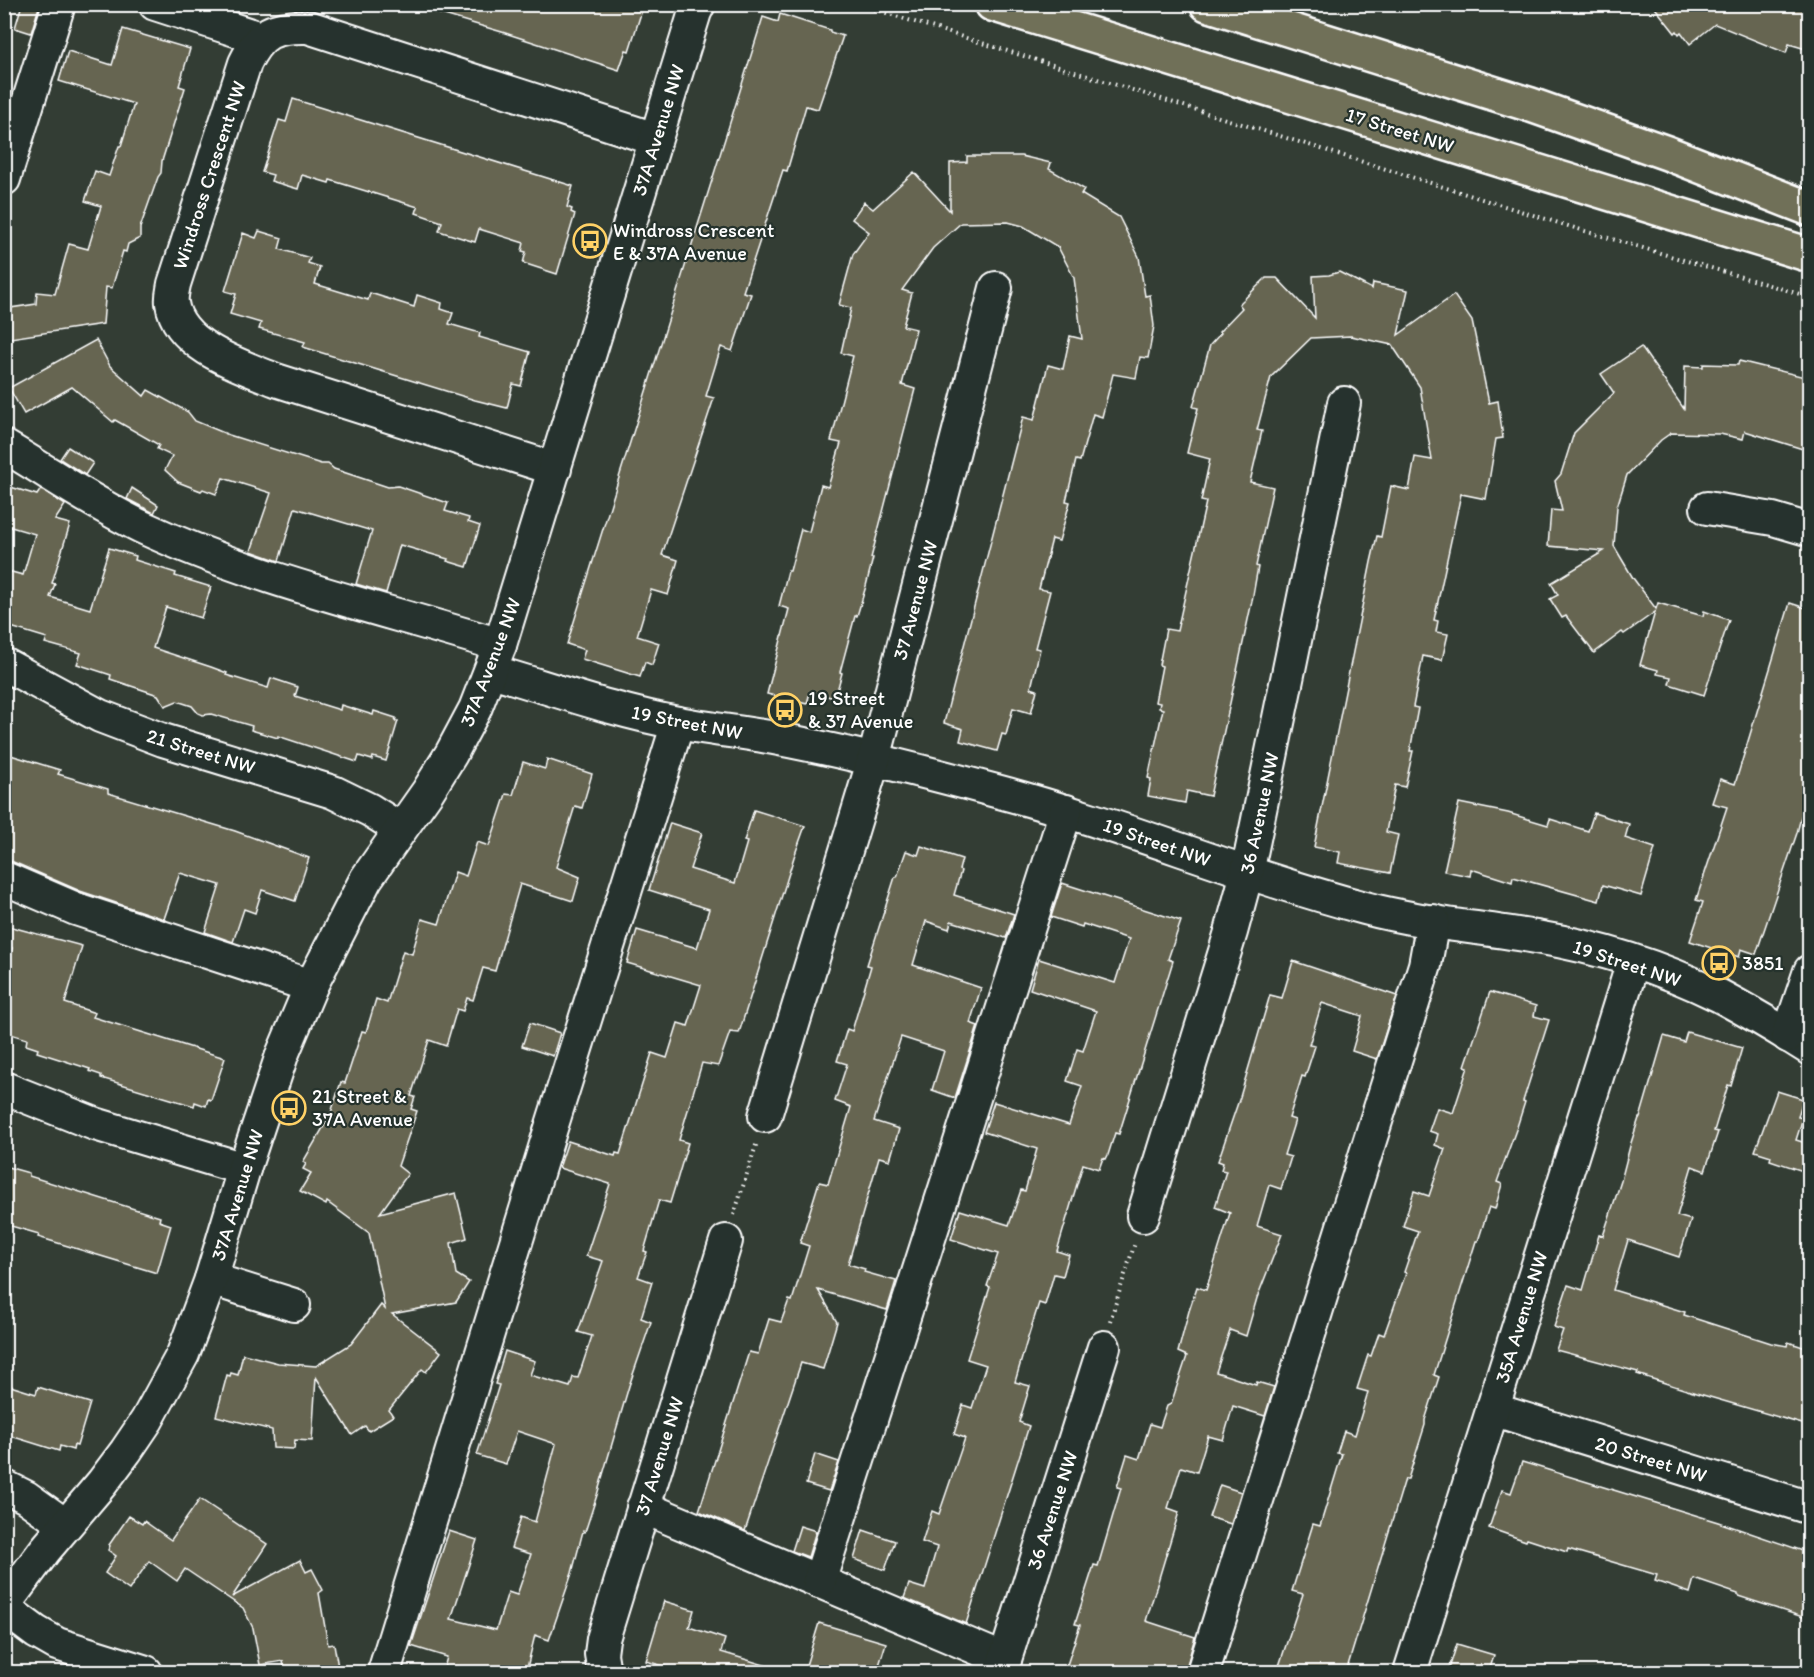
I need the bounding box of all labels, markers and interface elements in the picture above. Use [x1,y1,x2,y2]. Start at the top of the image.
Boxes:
street label: 37A Avenue NW [627,61,689,199]
street label: Windross Crescent NW [167,78,251,272]
street label: 17 Street NW [1343,102,1457,158]
place label: Windross Crescent E & 37A Avenue [613,218,774,265]
bus stop icon: Windross Crescent E & 37A Avenue [572,223,608,259]
street label: 37 Avenue NW [887,538,943,662]
street label: 37A Avenue NW [454,594,526,730]
place label: 19 Street & 37 Avenue [808,686,913,733]
bus stop icon: 19 Street & 37 Avenue [767,692,803,728]
street label: 19 Street NW [630,700,744,744]
street label: 21 Street NW [144,723,258,779]
street label: 36 Avenue NW [1234,750,1284,876]
street label: 19 Street NW [1100,812,1214,872]
street label: 19 Street NW [1570,934,1684,992]
bus stop icon: 3851 [1701,945,1737,981]
place label: 3851 [1742,951,1784,975]
place label: 21 Street & 37A Avenue [312,1084,413,1131]
bus stop icon: 21 Street & 37A Avenue [271,1090,307,1126]
street label: 37A Avenue NW [206,1126,268,1264]
street label: 35A Avenue NW [1490,1248,1552,1386]
street label: 37 Avenue NW [630,1394,688,1518]
street label: 20 Street NW [1592,1431,1710,1487]
street label: 36 Avenue NW [1021,1448,1083,1572]

